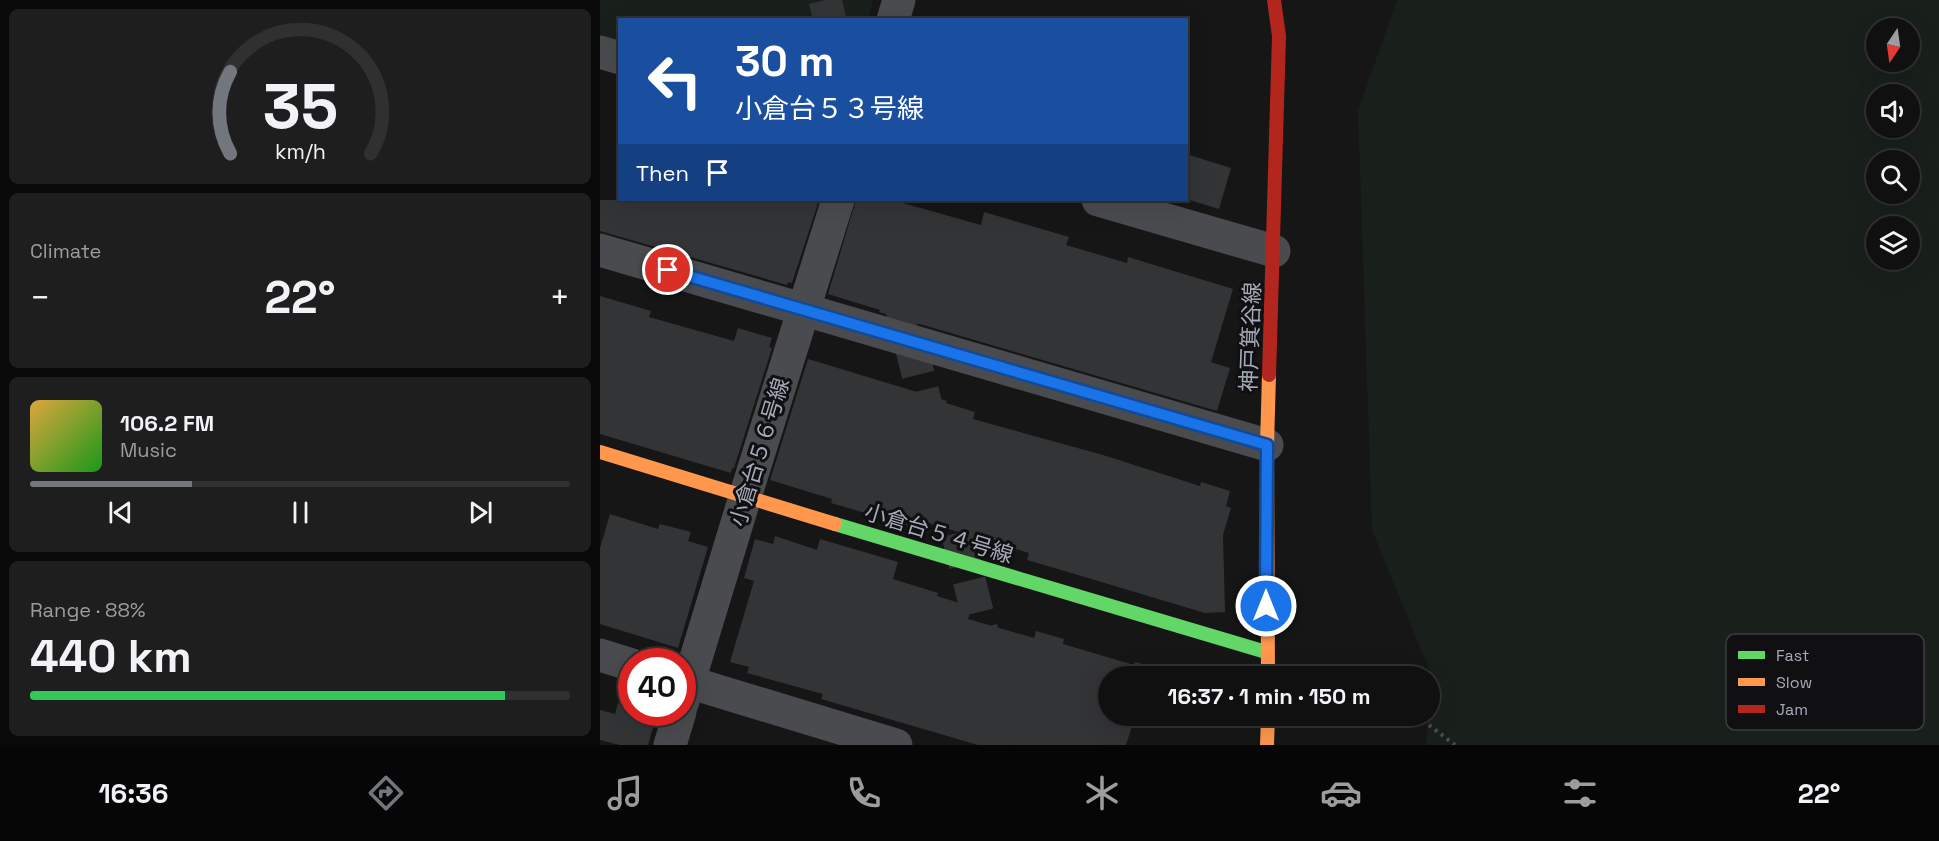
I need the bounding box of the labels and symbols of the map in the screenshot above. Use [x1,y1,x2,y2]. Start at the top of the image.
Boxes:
north arrow [1866,18,1920,72]
pin [642,244,693,295]
street label: 神戸箕谷線 [1234,282,1266,392]
street label: 小倉台５６号線 [723,374,795,530]
street label: 小倉台５４号線 [861,497,1017,569]
position arrow [1234,574,1298,638]
legend [1726,634,1924,730]
text: Fast [1776,645,1809,666]
speed limit sign: 40 [618,648,696,726]
text: Slow [1776,672,1812,693]
text: Jam [1776,699,1808,720]

